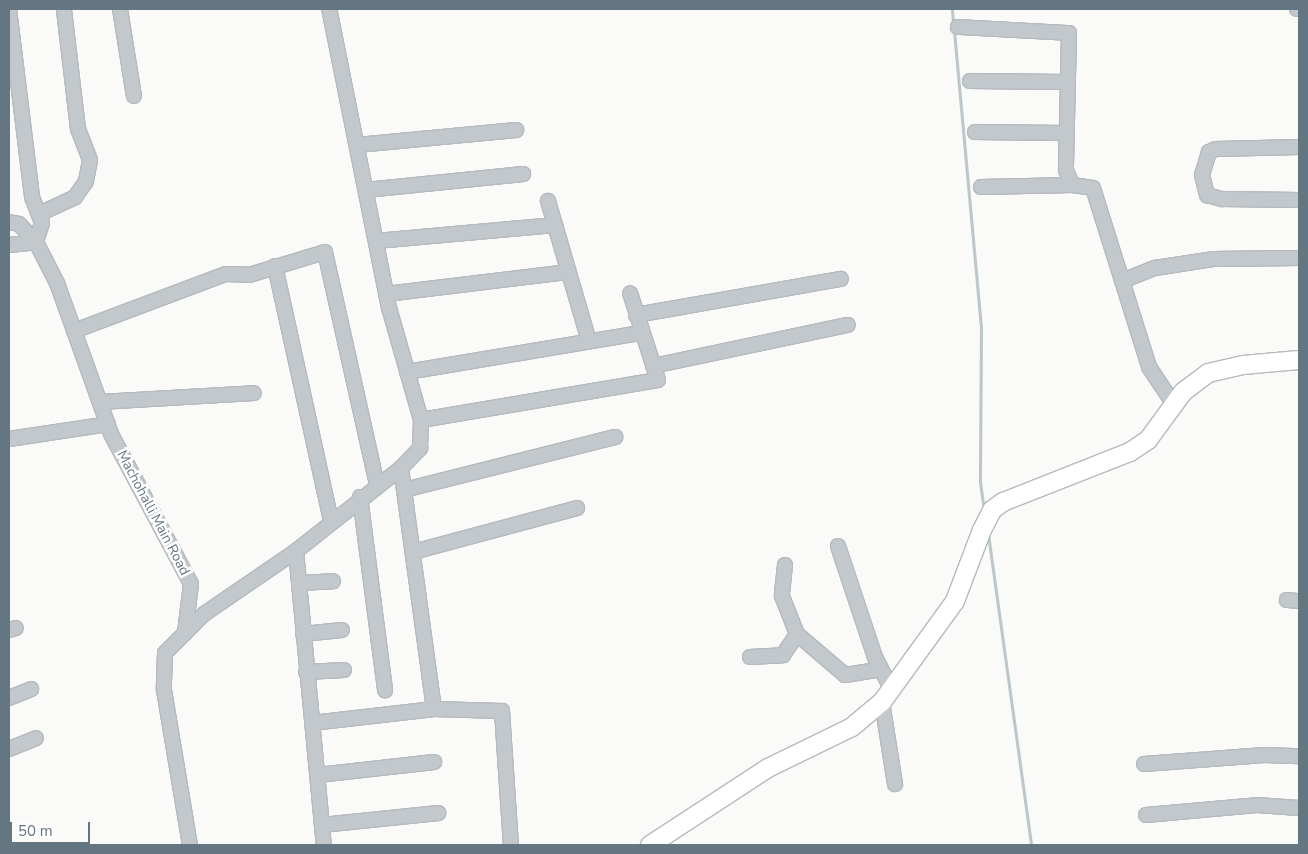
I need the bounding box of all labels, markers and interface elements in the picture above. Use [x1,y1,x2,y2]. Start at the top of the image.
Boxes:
street label: Machohalli Main Road [113,448,193,578]
scale bar [12,812,92,844]
text: 50 m [18,821,53,841]

